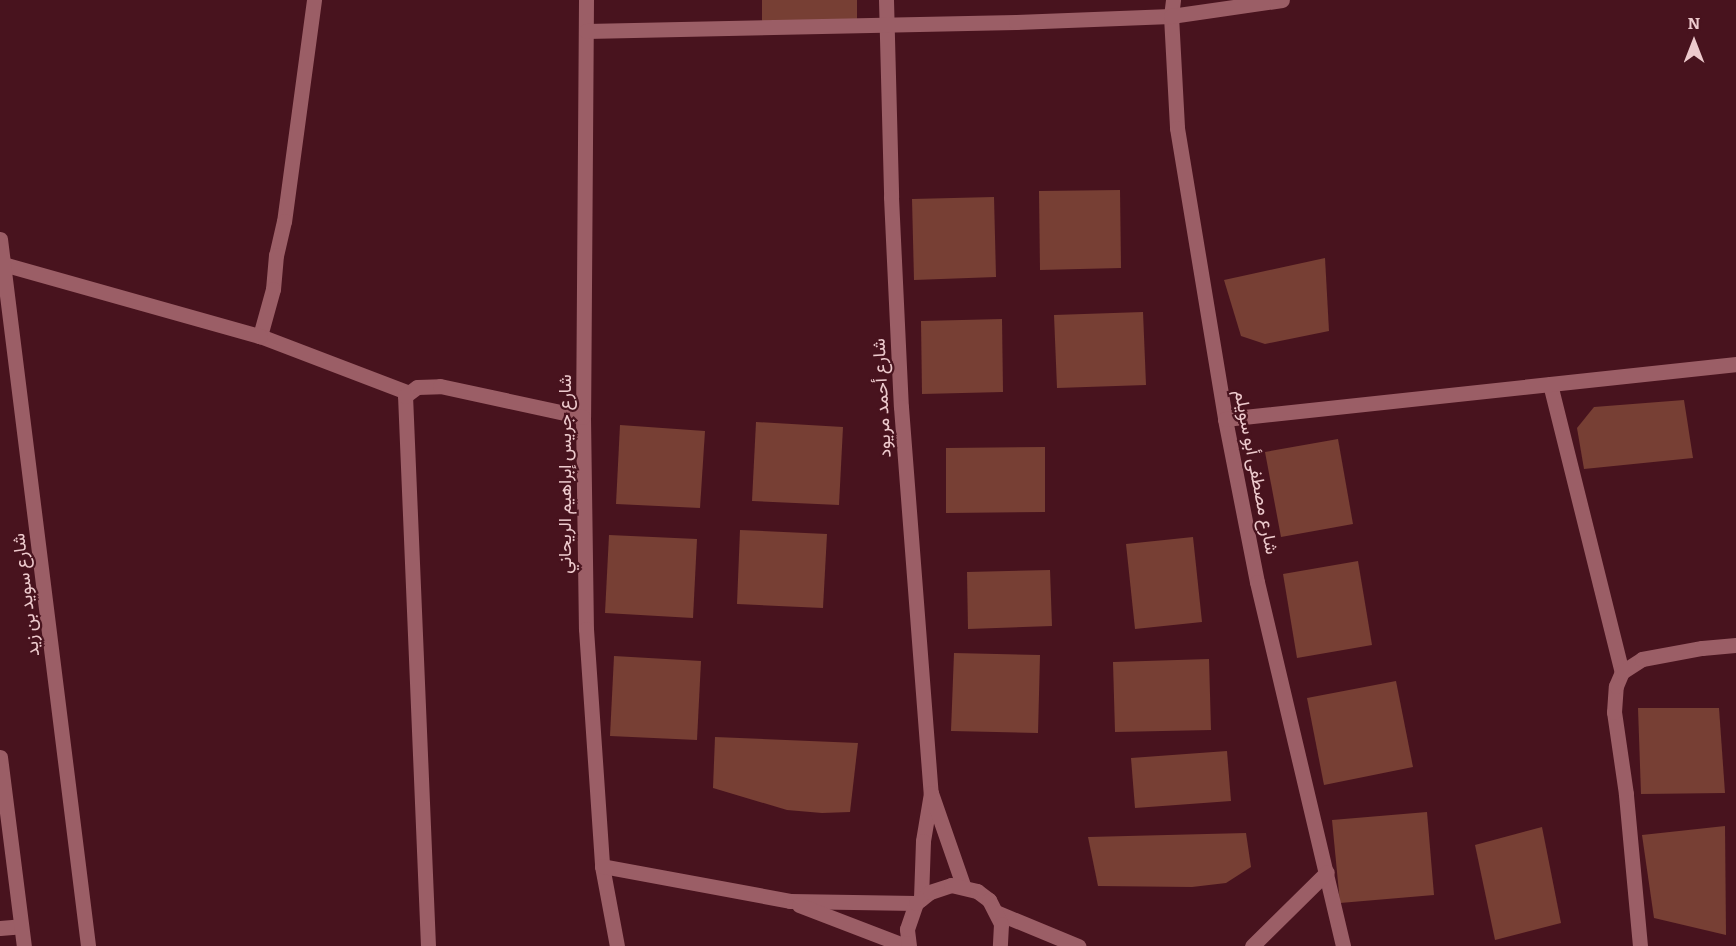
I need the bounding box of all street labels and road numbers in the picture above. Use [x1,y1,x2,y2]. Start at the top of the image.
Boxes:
street label: شارع أحمد مريود [868,338,896,458]
street label: شارع جريس إبراهيم الريحاني [554,374,576,574]
street label: شارع مصطفى أبو سويلم [1229,388,1283,556]
street label: شارع سويد بن زيد [8,532,44,658]

